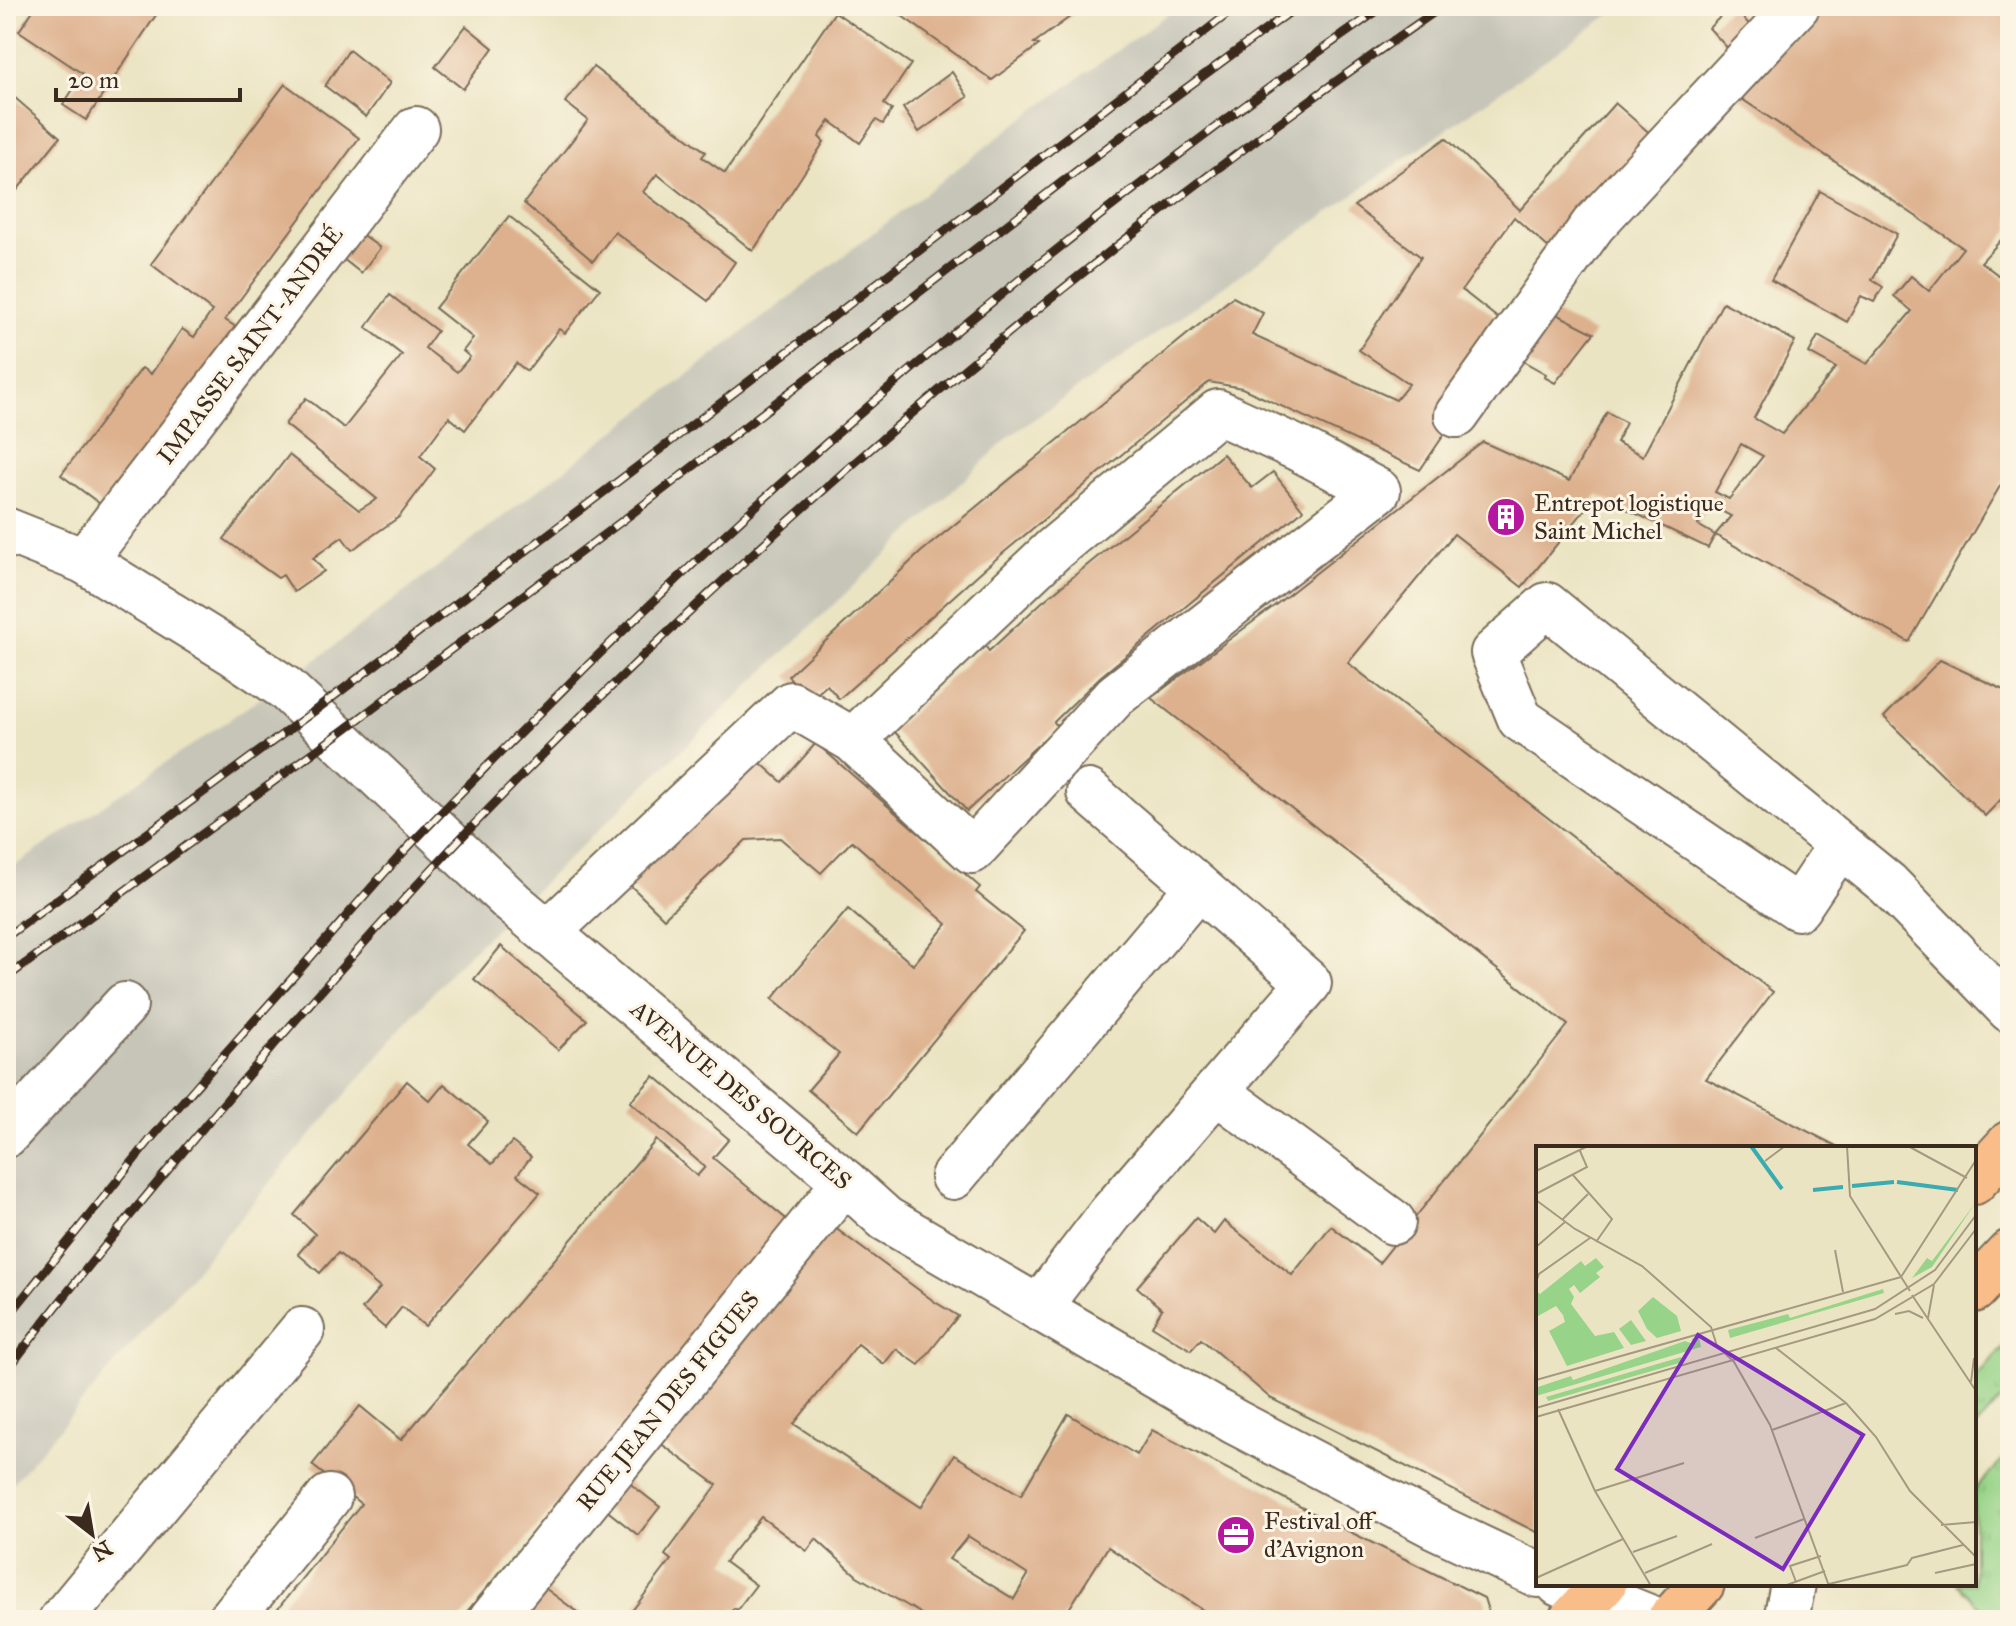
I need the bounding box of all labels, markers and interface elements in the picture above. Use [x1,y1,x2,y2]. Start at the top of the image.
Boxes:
scale bar [56,52,240,102]
text: 20 m [68,65,119,95]
street label: IMPASSE SAINT-ANDRÉ [151,220,349,470]
place label: Entrepot logistique Saint Michel [1534,488,1724,546]
building icon: Entrepot logistique Saint Michel [1485,496,1527,538]
street label: AVENUE DES SOURCES [624,993,858,1196]
inset map [1536,1146,1976,1586]
street label: RUE JEAN DES FIGUES [570,1285,766,1517]
north arrow [52,1494,132,1574]
place label: Festival off d’Avignon [1264,1506,1376,1564]
office icon: Festival off d’Avignon [1215,1514,1257,1556]
text: N [87,1534,117,1567]

